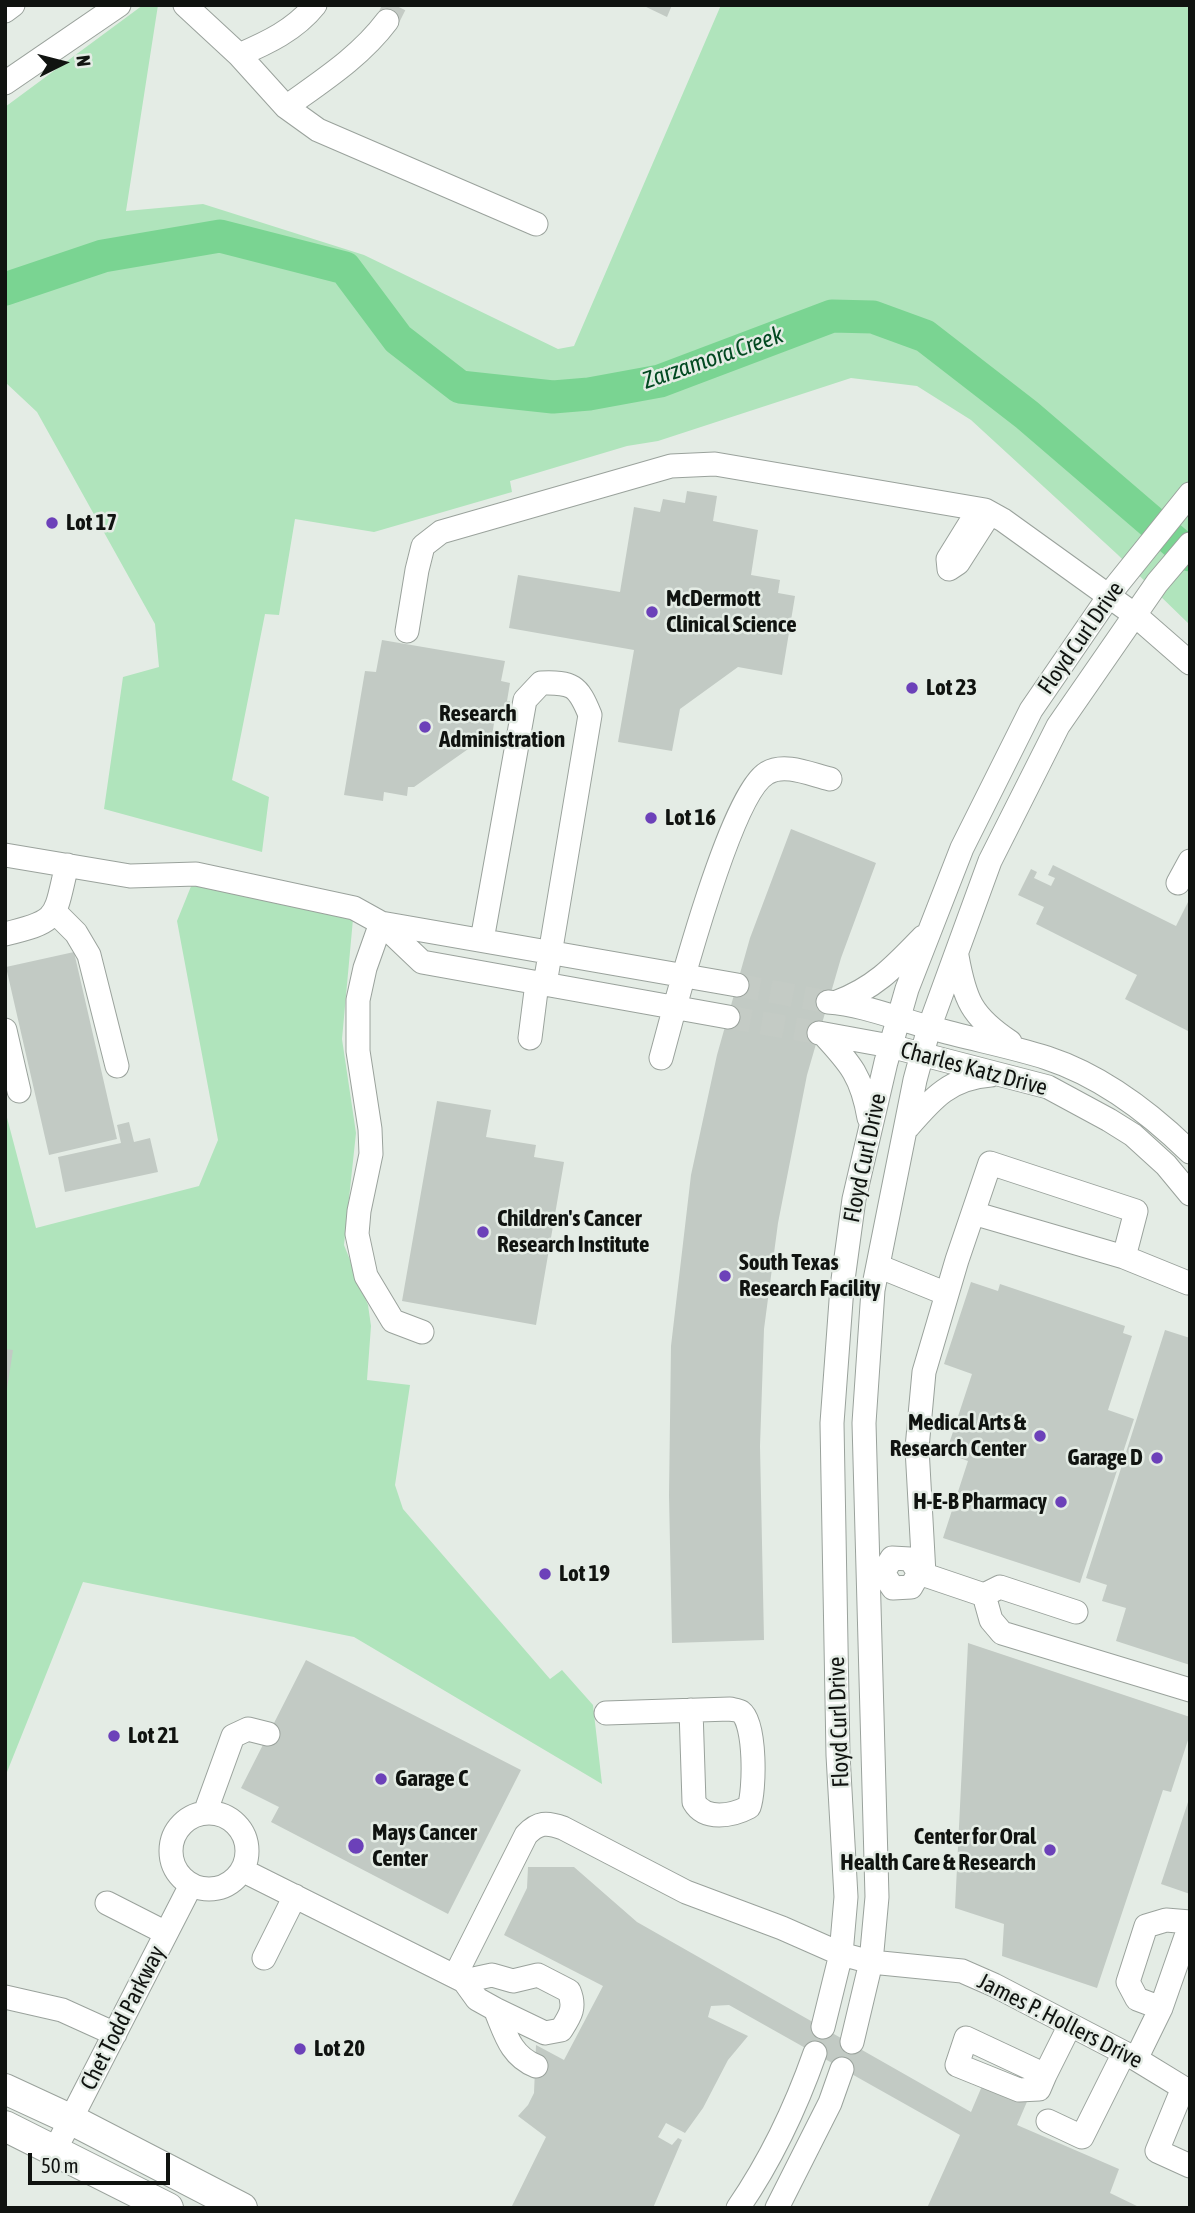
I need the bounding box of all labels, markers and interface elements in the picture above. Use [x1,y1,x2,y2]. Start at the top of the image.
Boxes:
north arrow [28,28,98,98]
text: N [72,54,95,68]
water label: Zarzamora Creek [639,320,787,396]
place label: Lot 17 [66,509,117,537]
marker: Lot 17 [44,515,60,531]
street label: Floyd Curl Drive [1032,576,1130,700]
place label: McDermott Clinical Science [666,585,797,639]
marker: McDermott Clinical Science [644,604,660,620]
place label: Lot 23 [926,674,977,702]
marker: Lot 23 [904,680,920,696]
place label: Research Administration [439,700,565,754]
marker: Research Administration [417,719,433,735]
place label: Lot 16 [665,804,716,832]
marker: Lot 16 [643,810,659,826]
street label: Charles Katz Drive [898,1036,1050,1102]
street label: Floyd Curl Drive [838,1091,892,1225]
place label: Children's Cancer Research Institute [497,1205,649,1259]
marker: Children's Cancer Research Institute [475,1224,491,1240]
place label: South Texas Research Facility [739,1249,881,1303]
marker: South Texas Research Facility [717,1268,733,1284]
place label: Medical Arts & Research Center [890,1409,1026,1463]
marker: Medical Arts & Research Center [1032,1428,1048,1444]
place label: Garage D [1067,1444,1143,1472]
marker: Garage D [1149,1450,1165,1466]
place label: H-E-B Pharmacy [913,1488,1047,1516]
marker: H-E-B Pharmacy [1053,1494,1069,1510]
place label: Lot 19 [559,1560,610,1588]
marker: Lot 19 [537,1566,553,1582]
street label: Floyd Curl Drive [823,1656,855,1788]
place label: Lot 21 [128,1722,179,1750]
marker: Lot 21 [106,1728,122,1744]
place label: Garage C [395,1765,468,1793]
marker: Garage C [373,1771,389,1787]
place label: Mays Cancer Center [372,1819,477,1873]
place label: Center for Oral Health Care & Research [840,1823,1036,1877]
marker: Mays Cancer Center [346,1836,366,1856]
marker: Center for Oral Health Care & Research [1042,1842,1058,1858]
street label: Chet Todd Parkway [75,1941,171,2095]
street label: James P. Hollers Drive [973,1967,1147,2075]
place label: Lot 20 [314,2035,365,2063]
marker: Lot 20 [292,2041,308,2057]
scale bar [32,2140,173,2184]
text: 50 m [41,2153,79,2177]

